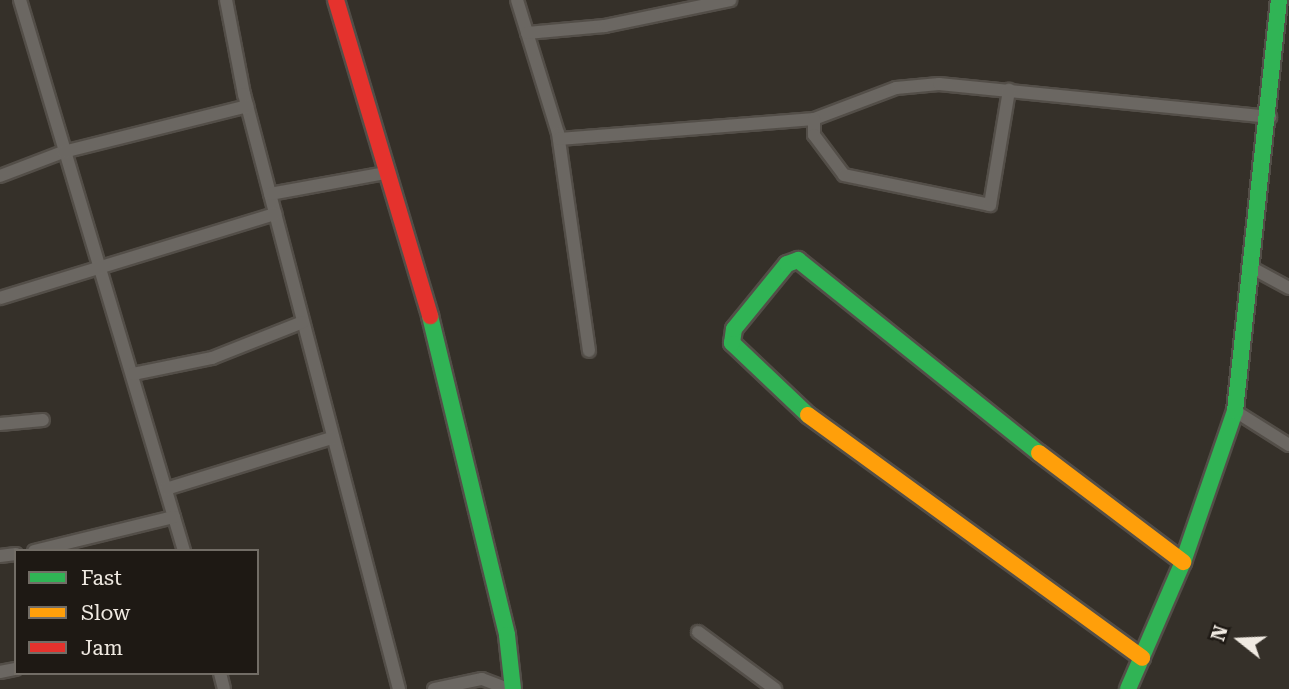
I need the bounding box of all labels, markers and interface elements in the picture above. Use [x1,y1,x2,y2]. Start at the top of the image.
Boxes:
legend [14,549,259,675]
text: Fast [81,566,122,590]
text: Slow [81,601,130,625]
north arrow [1205,605,1275,675]
text: N [1206,623,1233,644]
text: Jam [81,636,123,660]

